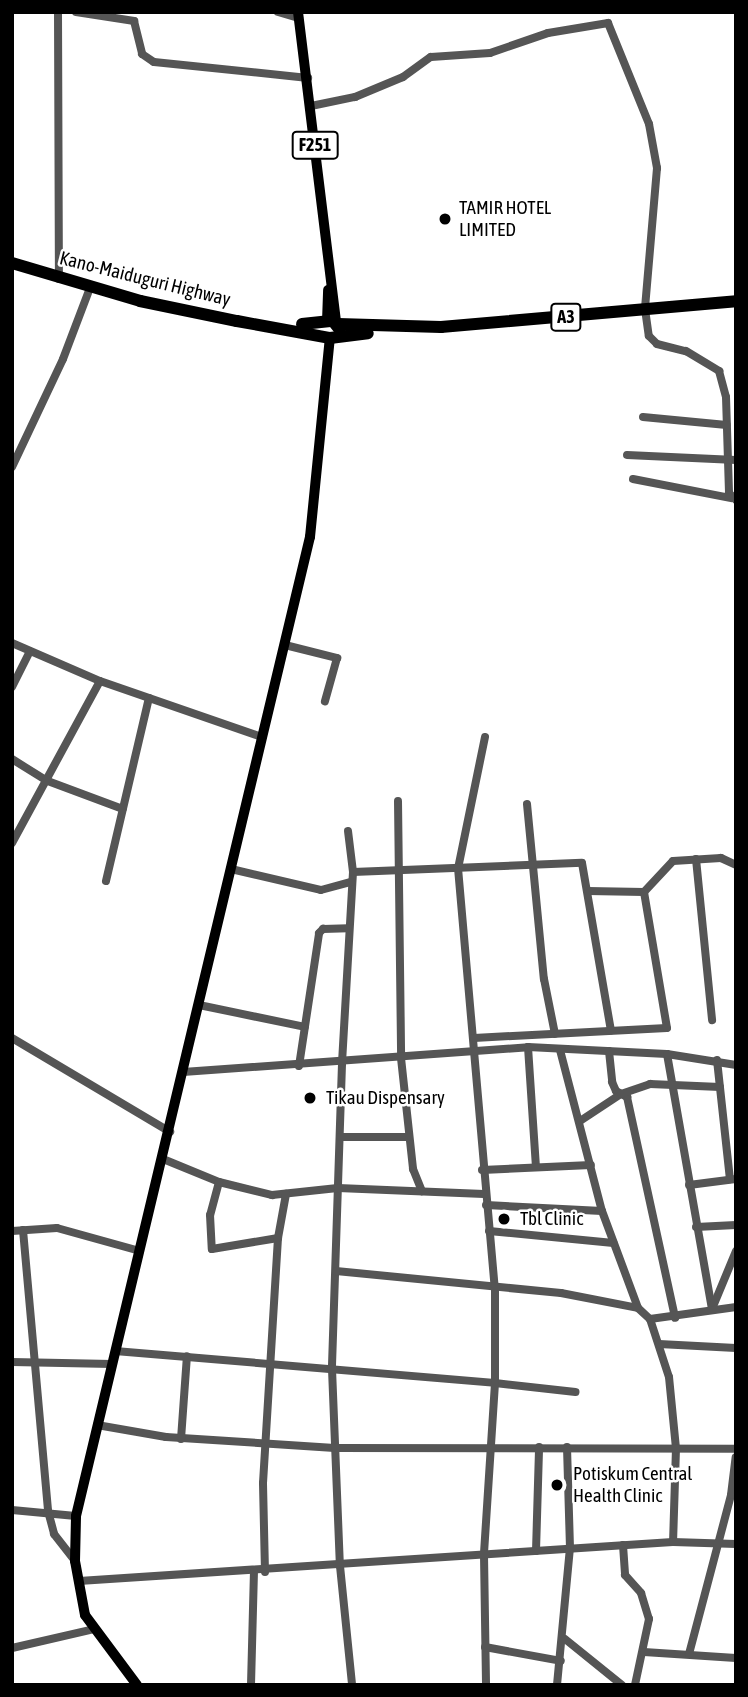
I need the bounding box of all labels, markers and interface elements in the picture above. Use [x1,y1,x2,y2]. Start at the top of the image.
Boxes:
road number: F251 [290,130,340,160]
place label: TAMIR HOTEL LIMITED [459,197,551,241]
marker: TAMIR HOTEL LIMITED [437,211,453,227]
street label: Kano-Maiduguri Highway [57,247,233,311]
road number: A3 [550,302,582,332]
place label: Tikau Dispensary [326,1087,445,1109]
marker: Tikau Dispensary [300,1088,320,1108]
place label: Tbl Clinic [520,1208,583,1230]
marker: Tbl Clinic [494,1209,514,1229]
place label: Potiskum Central Health Clinic [573,1463,692,1507]
marker: Potiskum Central Health Clinic [547,1475,567,1495]

